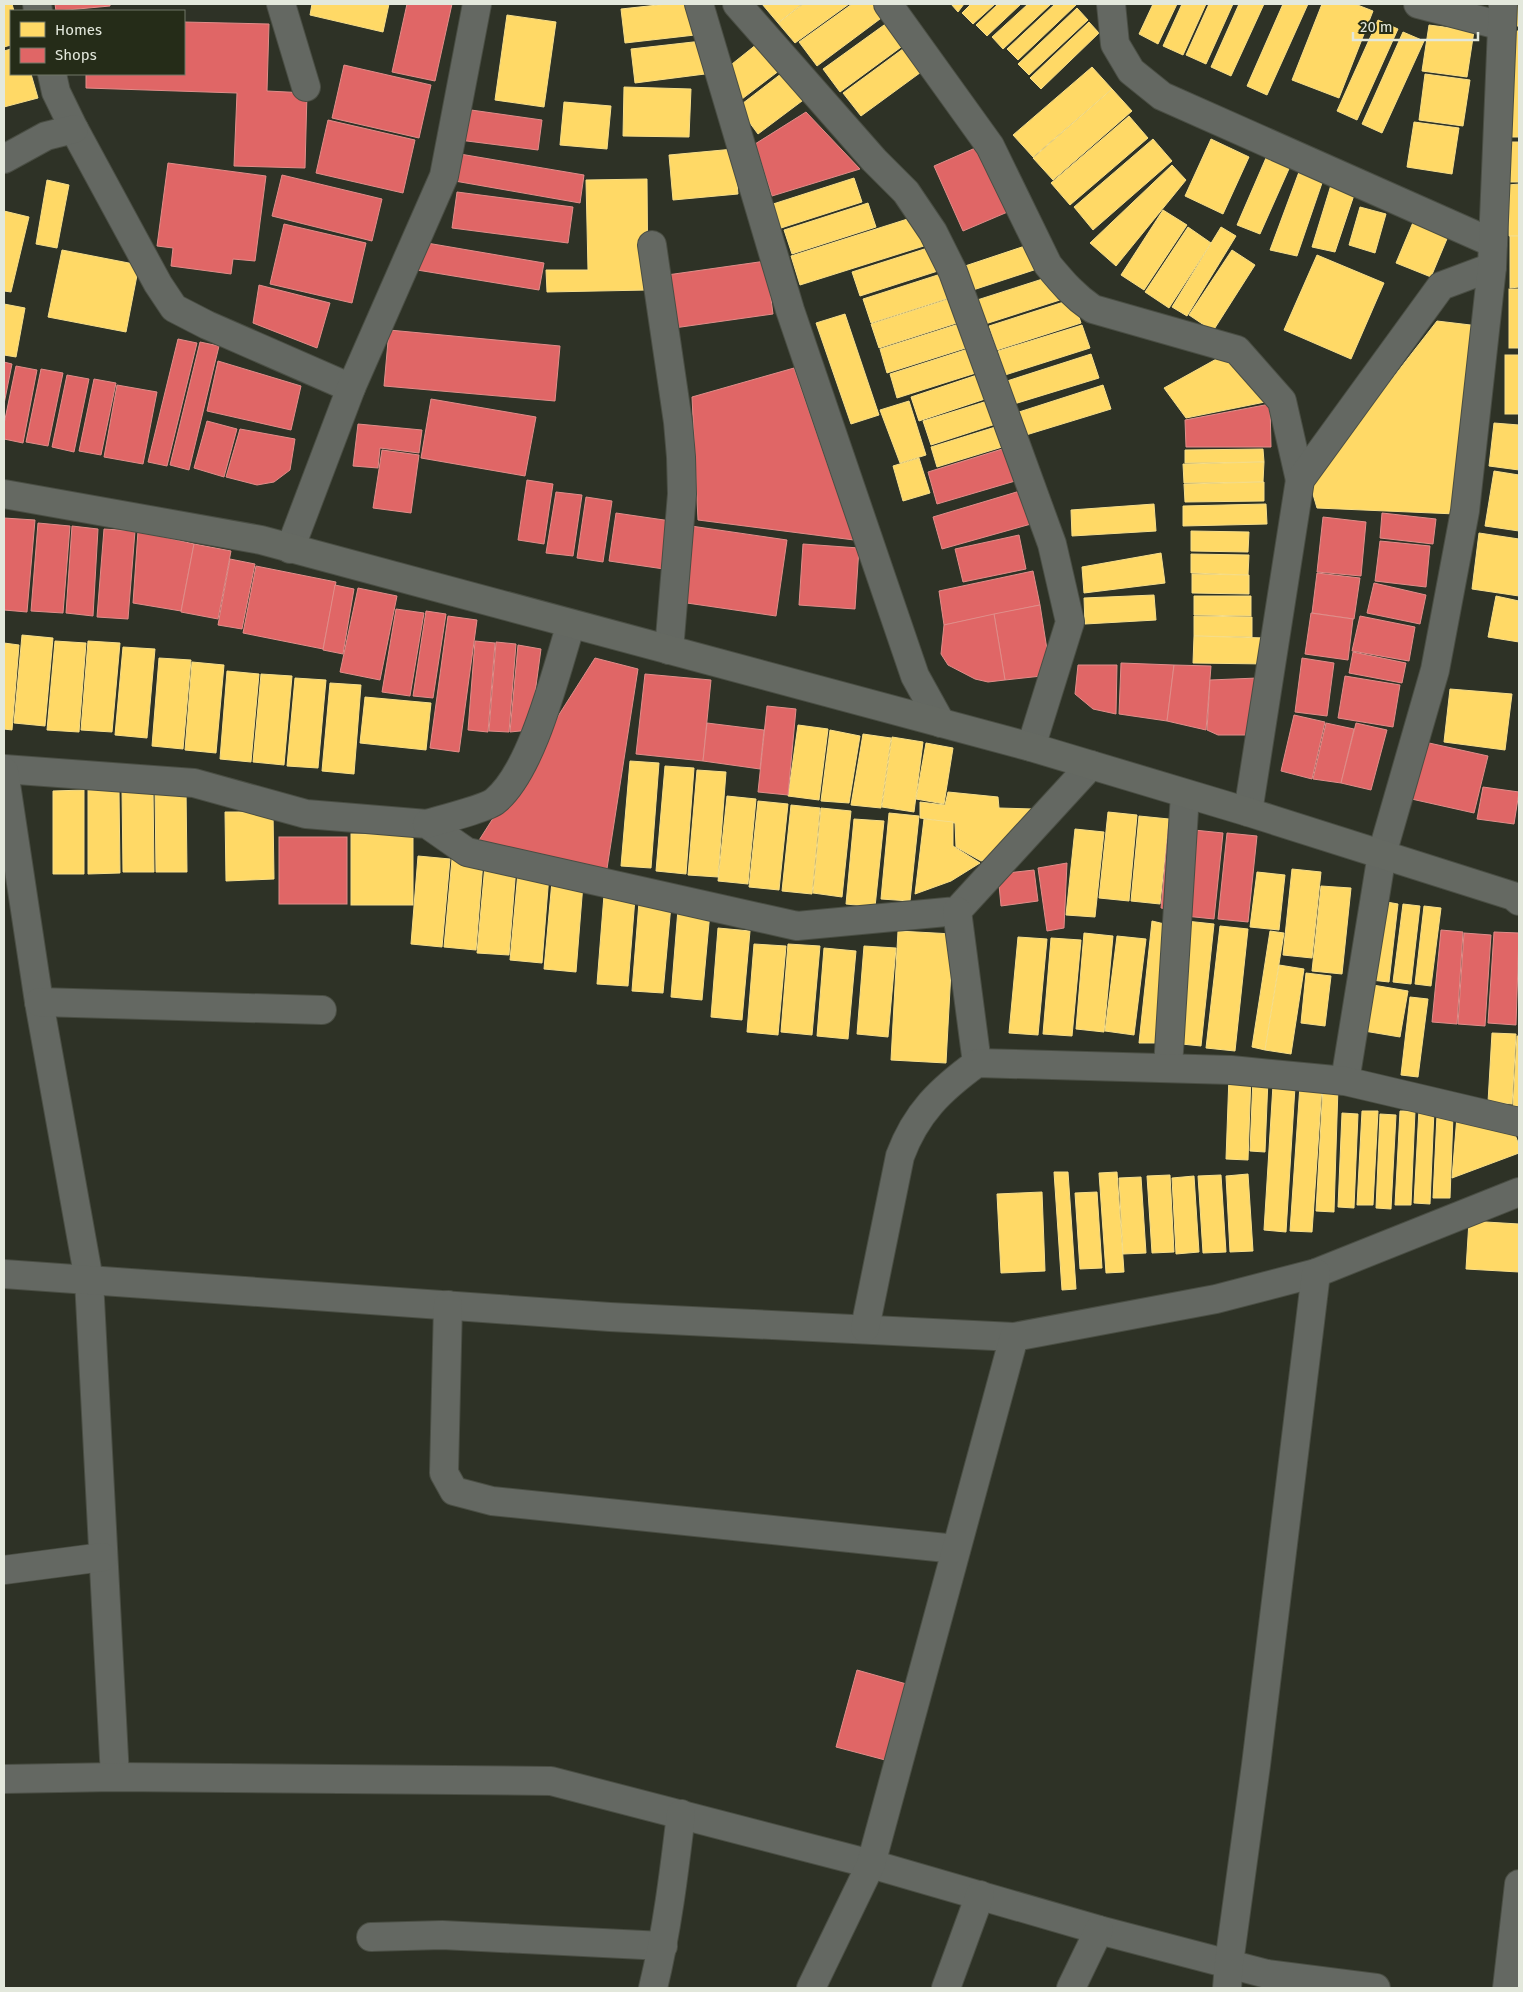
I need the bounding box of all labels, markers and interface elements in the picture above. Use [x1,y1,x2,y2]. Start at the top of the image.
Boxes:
legend [10,10,185,75]
scale bar [1353,10,1478,42]
text: 20 m [1360,18,1393,36]
text: Homes [55,21,102,39]
text: Shops [55,46,97,64]

